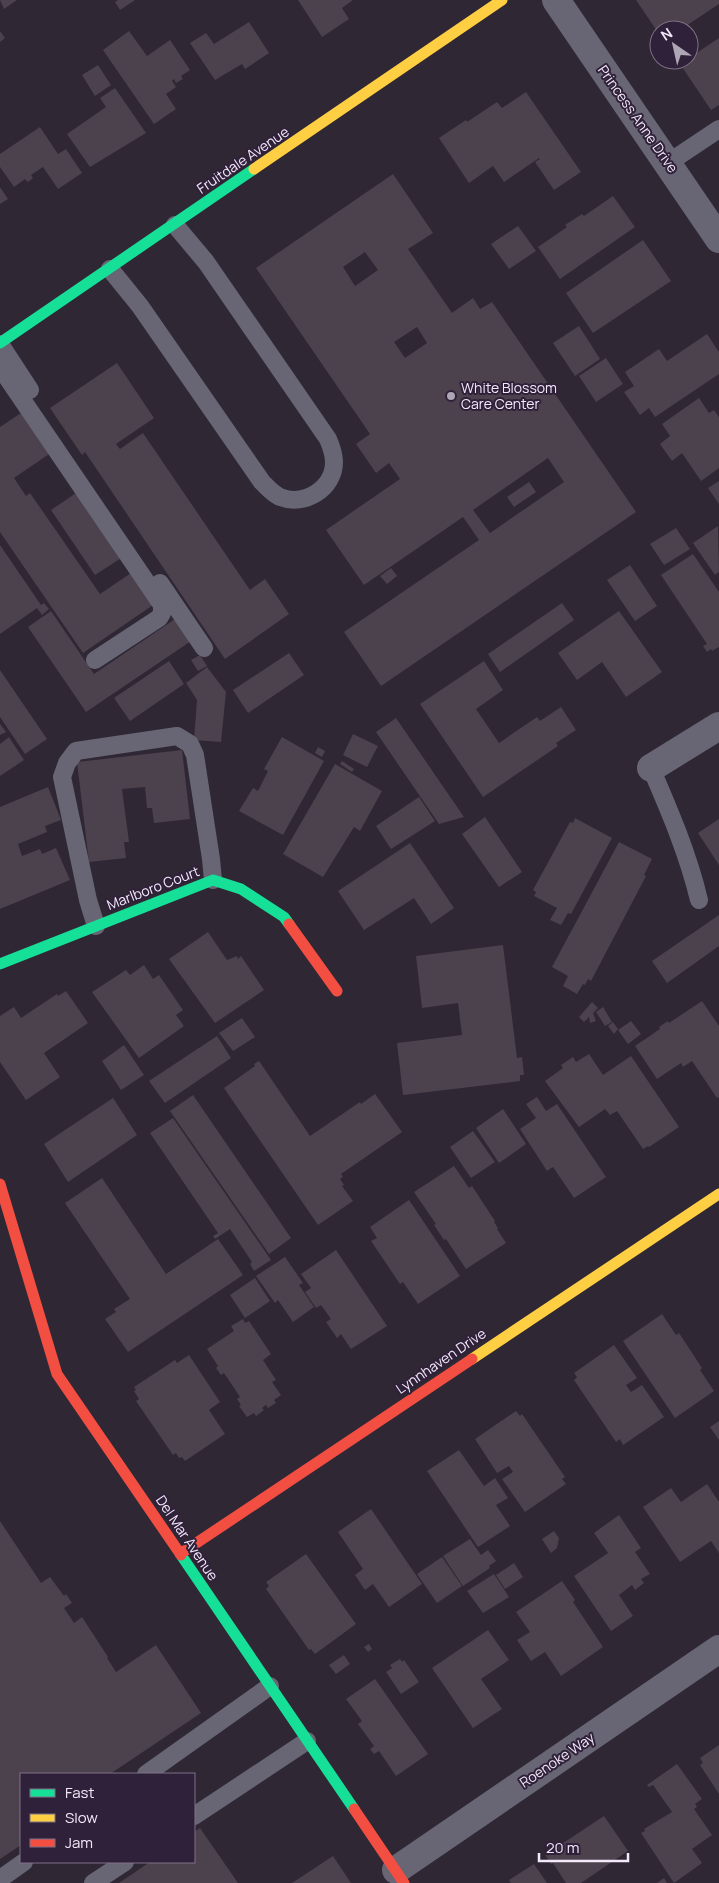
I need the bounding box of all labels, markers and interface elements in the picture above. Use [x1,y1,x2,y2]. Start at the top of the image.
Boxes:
north arrow [649,20,699,70]
text: N [657,23,676,44]
street label: Princess Anne Drive [594,61,683,176]
street label: Fruitdale Avenue [193,122,292,197]
place label: White Blossom Care Center [461,378,557,413]
marker: White Blossom Care Center [445,390,457,402]
street label: Marlboro Court [104,861,202,914]
street label: Lynnhaven Drive [392,1323,490,1398]
street label: Del Mar Avenue [152,1491,223,1584]
street label: Roenoke Way [515,1727,598,1792]
legend [20,1773,195,1863]
text: Fast [65,1782,94,1803]
text: Slow [65,1807,98,1828]
scale bar [539,1830,628,1862]
text: Jam [65,1832,93,1853]
text: 20 m [546,1837,579,1858]

